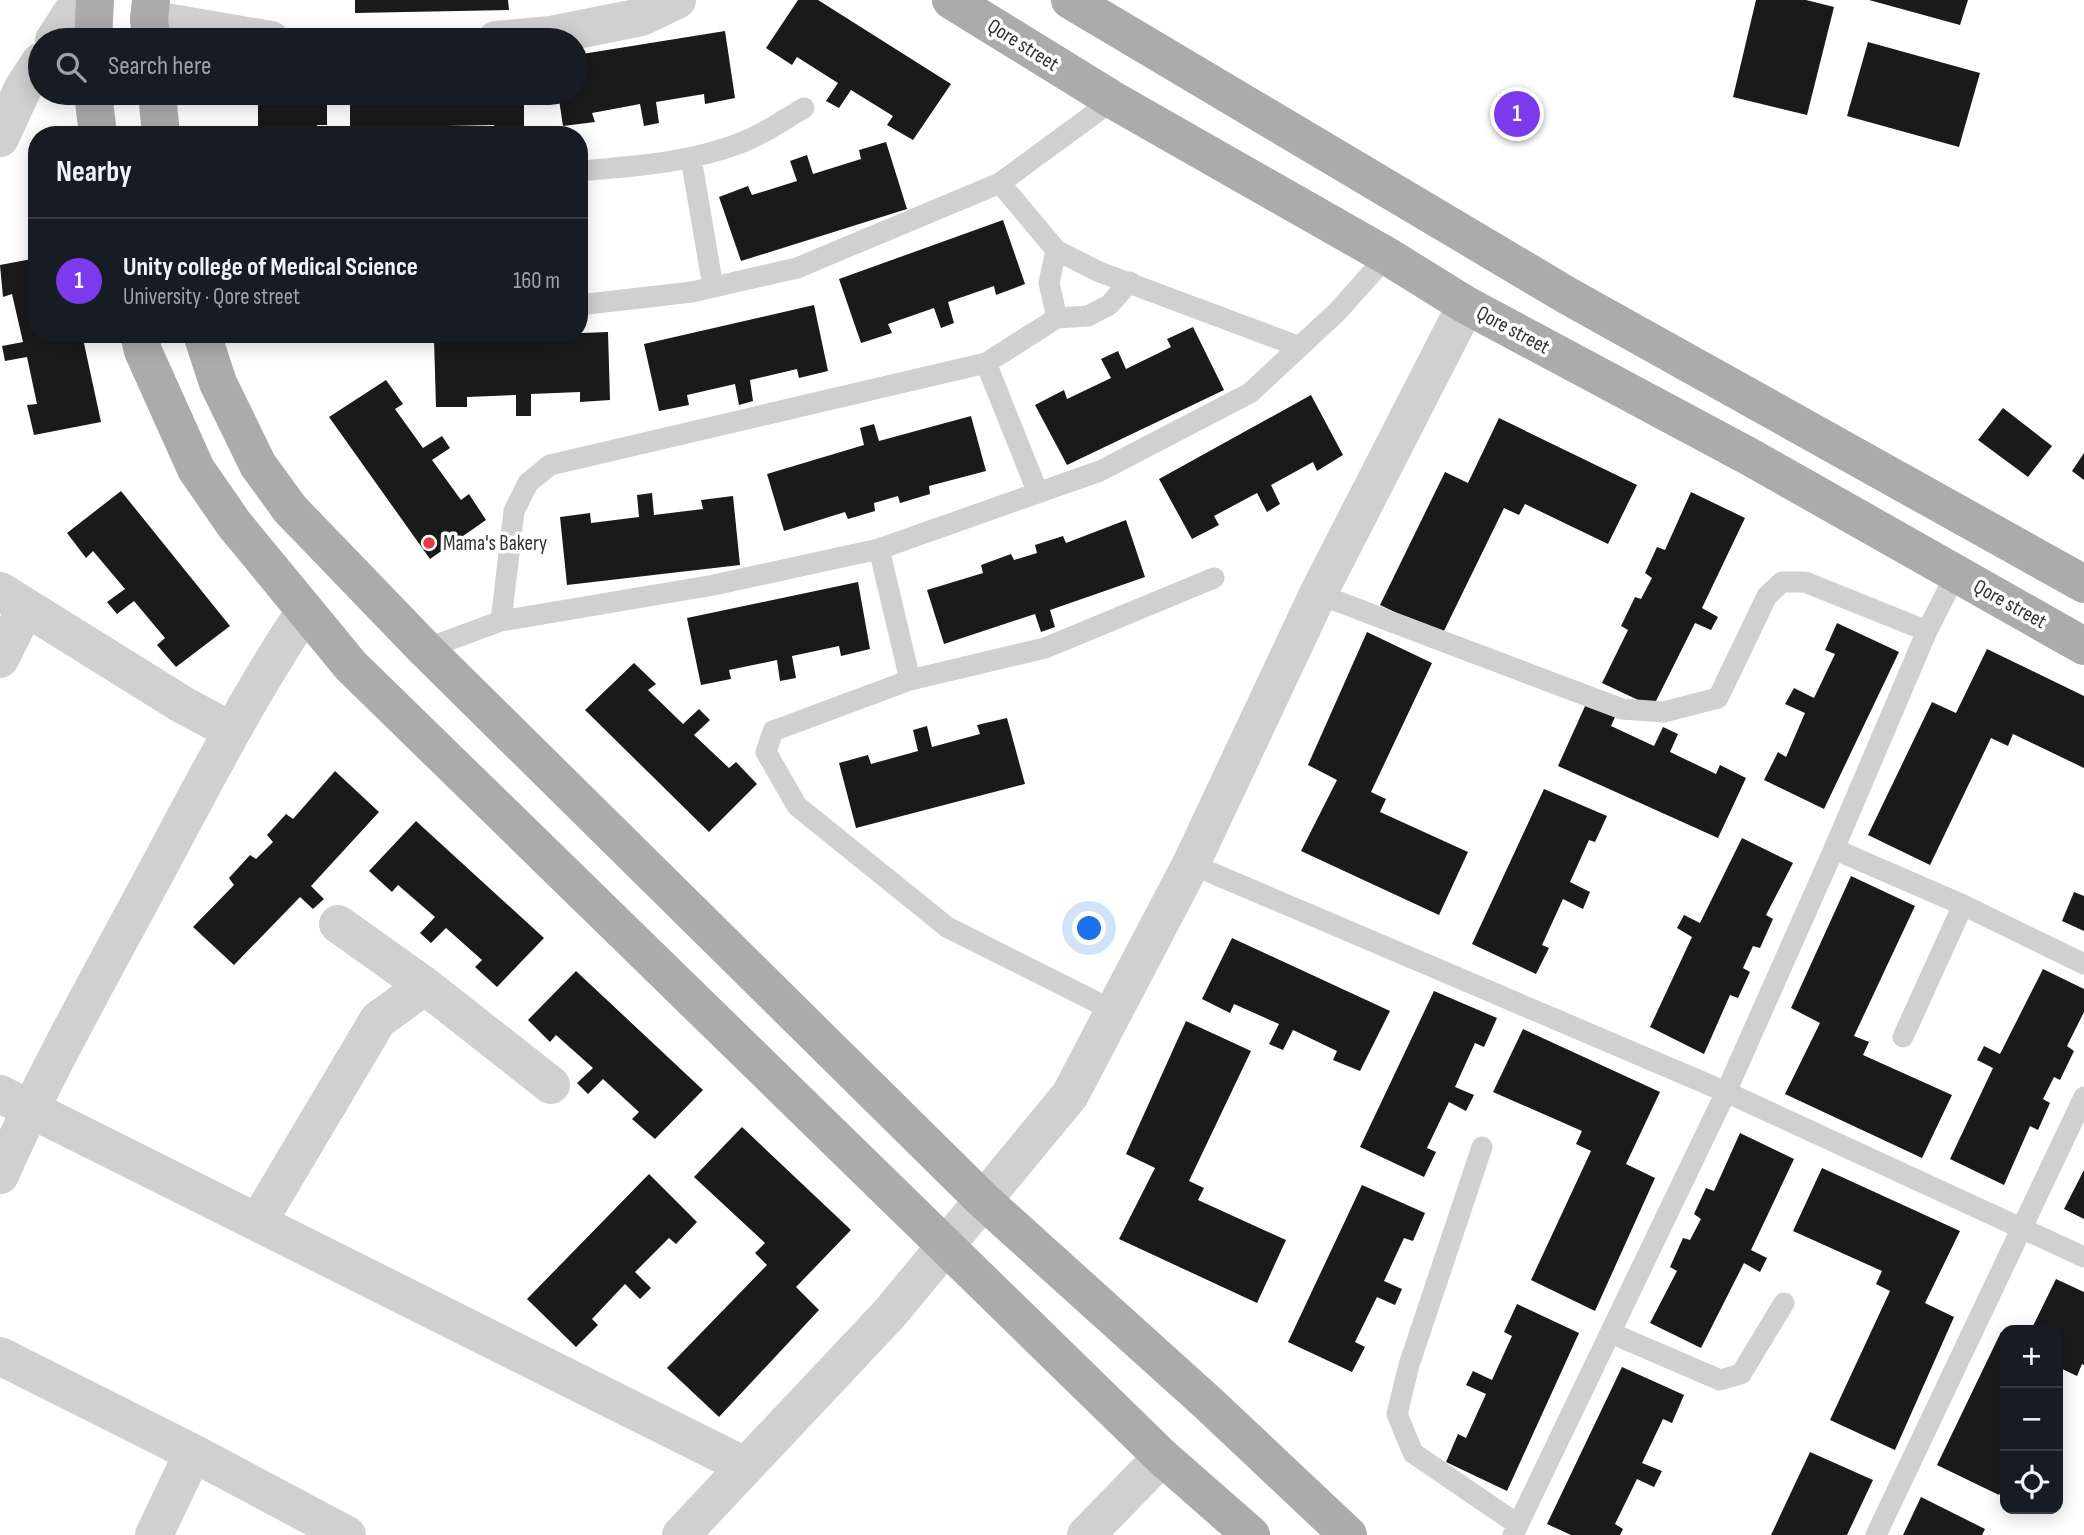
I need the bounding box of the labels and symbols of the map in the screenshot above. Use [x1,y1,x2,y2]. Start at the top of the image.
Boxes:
street label: Qore street [983,13,1063,77]
pin: 1 [1494,88,1540,140]
street label: Qore street [1472,300,1554,360]
place label: Mama's Bakery [443,531,547,556]
marker: Mama's Bakery [421,535,437,551]
street label: Qore street [1969,574,2051,634]
your location [1072,911,1106,945]

